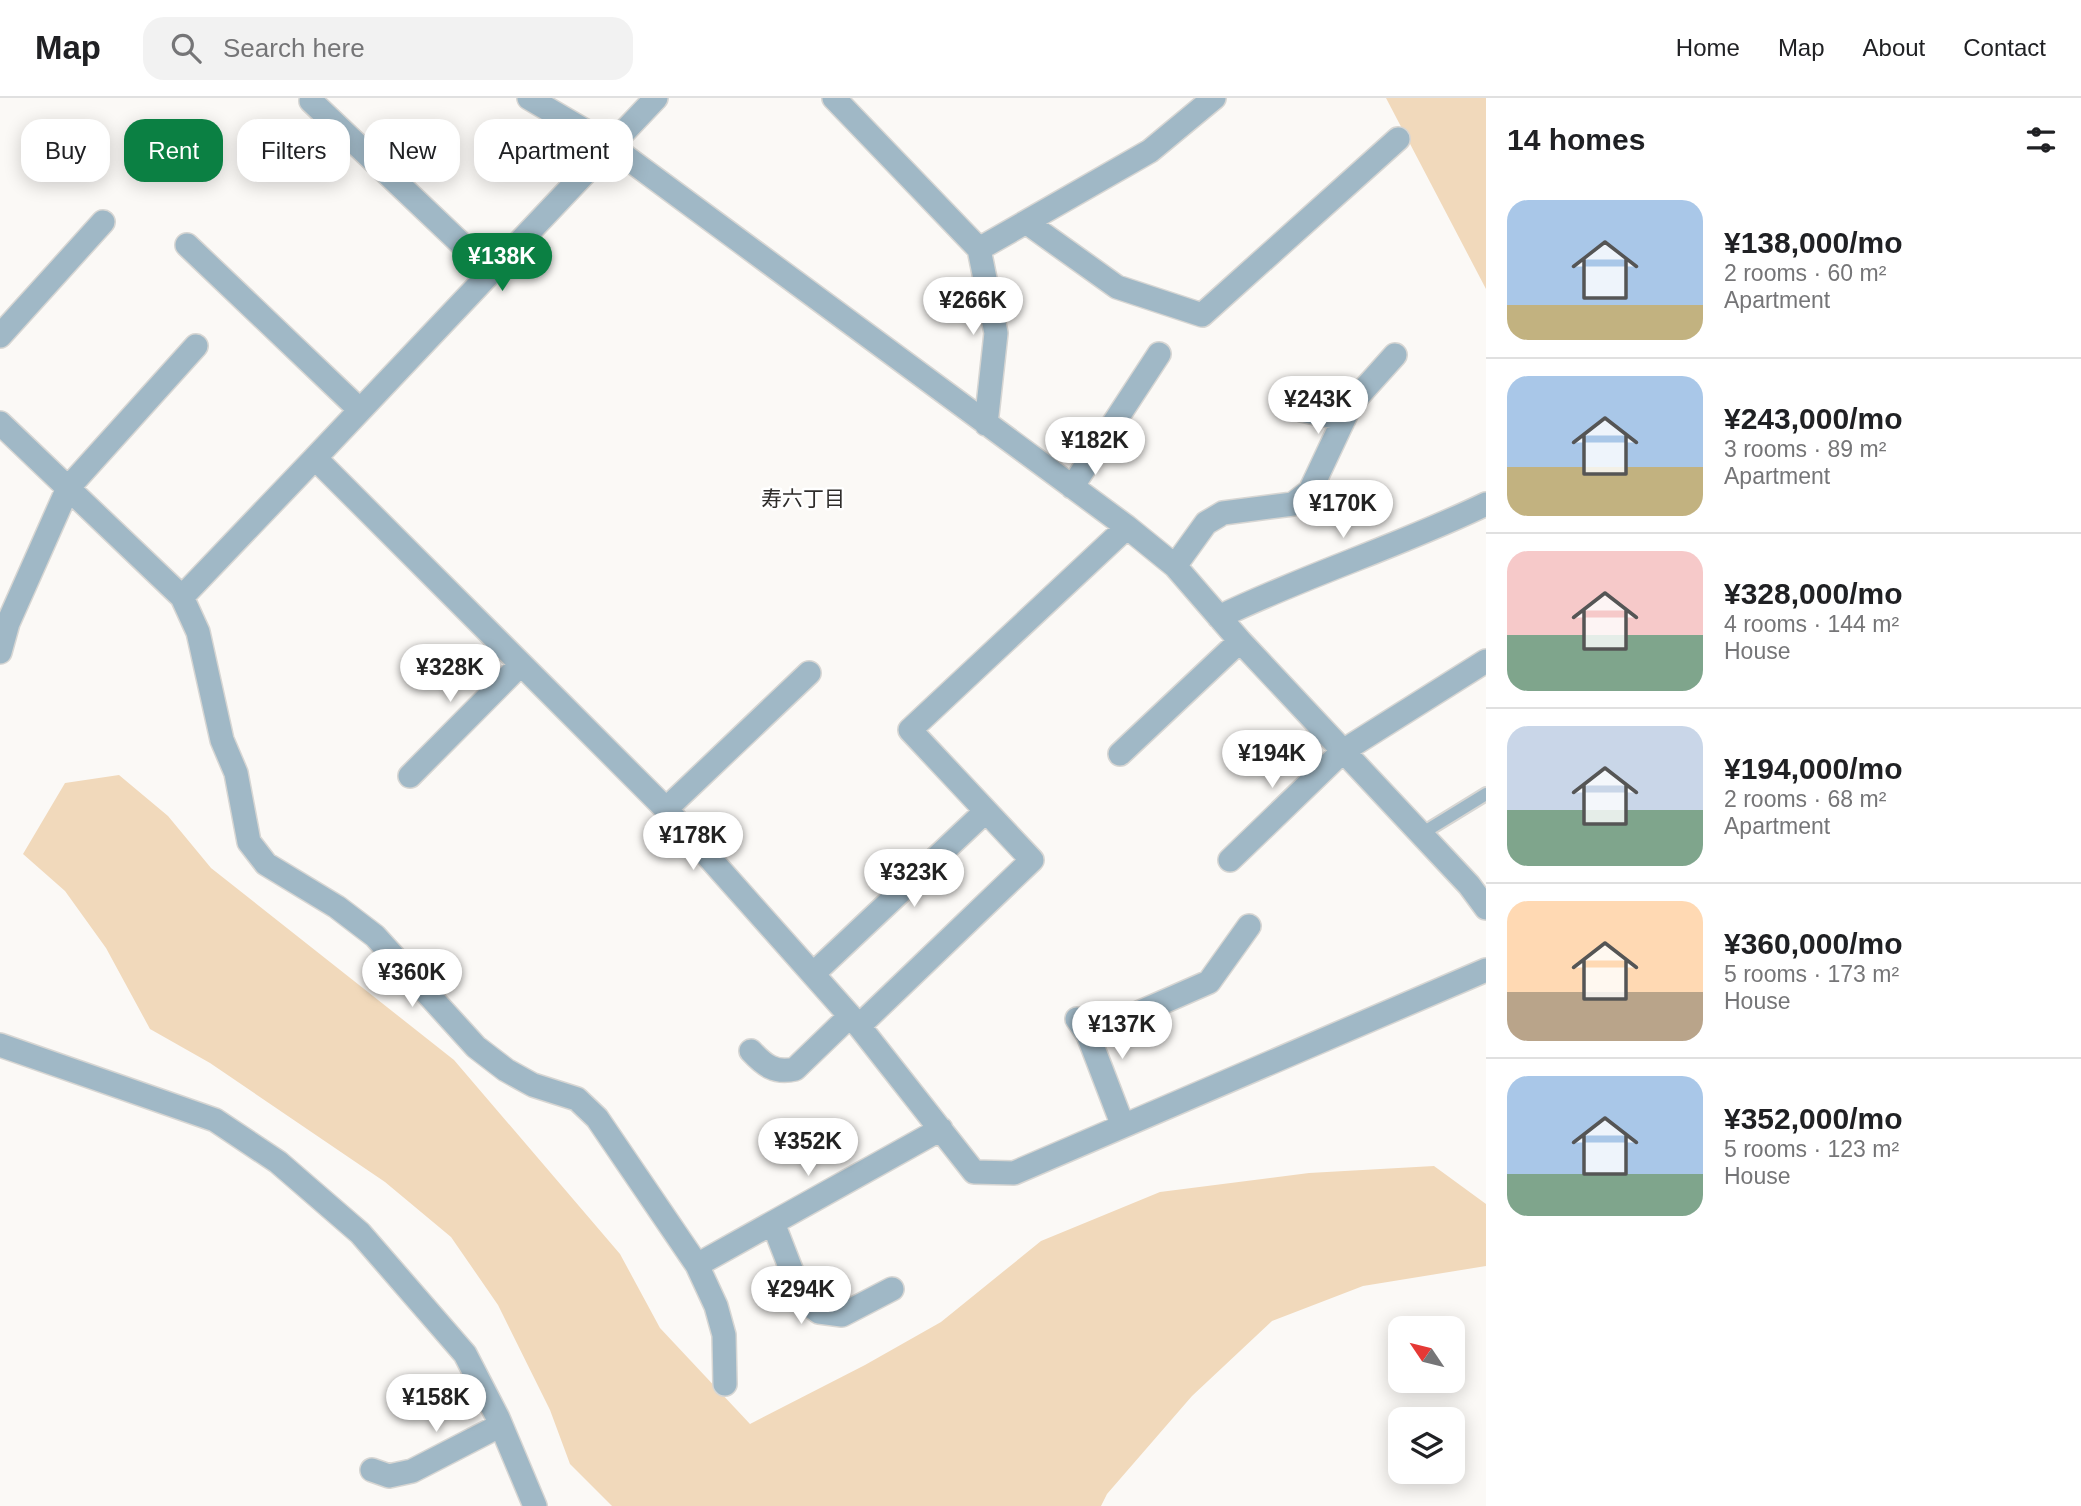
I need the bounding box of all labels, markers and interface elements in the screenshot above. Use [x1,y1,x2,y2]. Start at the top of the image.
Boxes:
search box [143,17,633,80]
text: Map [35,29,101,66]
icon: search [167,29,205,67]
text: Search here [223,33,365,63]
text: Home [1676,34,1740,61]
text: Map [1778,34,1825,61]
text: About [1863,34,1925,61]
text: Contact [1963,34,2046,61]
chip: Buy [21,119,110,182]
chip: Rent [124,119,223,182]
chip: Filters [237,119,350,182]
chip: New [364,119,460,182]
chip: Apartment [474,119,633,182]
icon: filters [2022,121,2060,159]
text: 14 homes [1507,123,1645,156]
text: ¥138,000/mo [1724,226,1902,259]
icon: home [1563,228,1647,312]
pin: ¥138K [453,234,551,293]
text: ¥138K [468,243,536,269]
text: 2 rooms · 60 m² [1724,260,1886,286]
pin: ¥266K [924,278,1022,337]
text: ¥266K [939,287,1007,313]
text: Apartment [1724,287,1830,313]
pin: ¥243K [1269,376,1367,436]
text: ¥243K [1284,386,1352,412]
text: ¥243,000/mo [1724,402,1902,435]
icon: home [1563,404,1647,488]
pin: ¥182K [1046,418,1144,477]
text: ¥182K [1061,427,1129,453]
text: 3 rooms · 89 m² [1724,436,1886,462]
text: Apartment [1724,463,1830,489]
pin: ¥170K [1294,480,1392,540]
district label: 寿六丁目 [761,487,845,510]
text: ¥170K [1309,490,1377,516]
text: ¥328,000/mo [1724,577,1902,610]
icon: home [1563,579,1647,663]
text: 4 rooms · 144 m² [1724,611,1899,637]
text: House [1724,638,1790,664]
pin: ¥328K [401,644,499,704]
text: ¥328K [416,654,484,680]
pin: ¥194K [1223,730,1321,790]
text: ¥194K [1238,740,1306,766]
text: ¥194,000/mo [1724,752,1902,785]
icon: home [1563,754,1647,838]
text: 2 rooms · 68 m² [1724,786,1886,812]
pin: ¥178K [644,812,742,872]
text: Apartment [1724,813,1830,839]
text: ¥178K [659,822,727,848]
pin: ¥323K [865,850,963,909]
text: ¥323K [880,859,948,885]
text: ¥360,000/mo [1724,927,1902,960]
icon: home [1563,929,1647,1013]
pin: ¥360K [363,950,461,1009]
text: ¥360K [378,959,446,985]
text: 5 rooms · 173 m² [1724,961,1899,987]
text: House [1724,988,1790,1014]
pin: ¥137K [1073,1002,1171,1061]
text: ¥137K [1088,1011,1156,1037]
text: ¥352,000/mo [1724,1102,1902,1135]
icon: home [1563,1104,1647,1188]
pin: ¥352K [759,1118,857,1178]
text: ¥352K [774,1128,842,1154]
text: 5 rooms · 123 m² [1724,1136,1899,1162]
text: House [1724,1163,1790,1189]
pin: ¥294K [752,1266,850,1326]
text: ¥294K [767,1276,835,1302]
north arrow [1388,1316,1465,1393]
map controls [1388,1316,1465,1484]
pin: ¥158K [387,1374,485,1434]
text: ¥158K [402,1384,470,1410]
button: layers [1388,1407,1465,1484]

